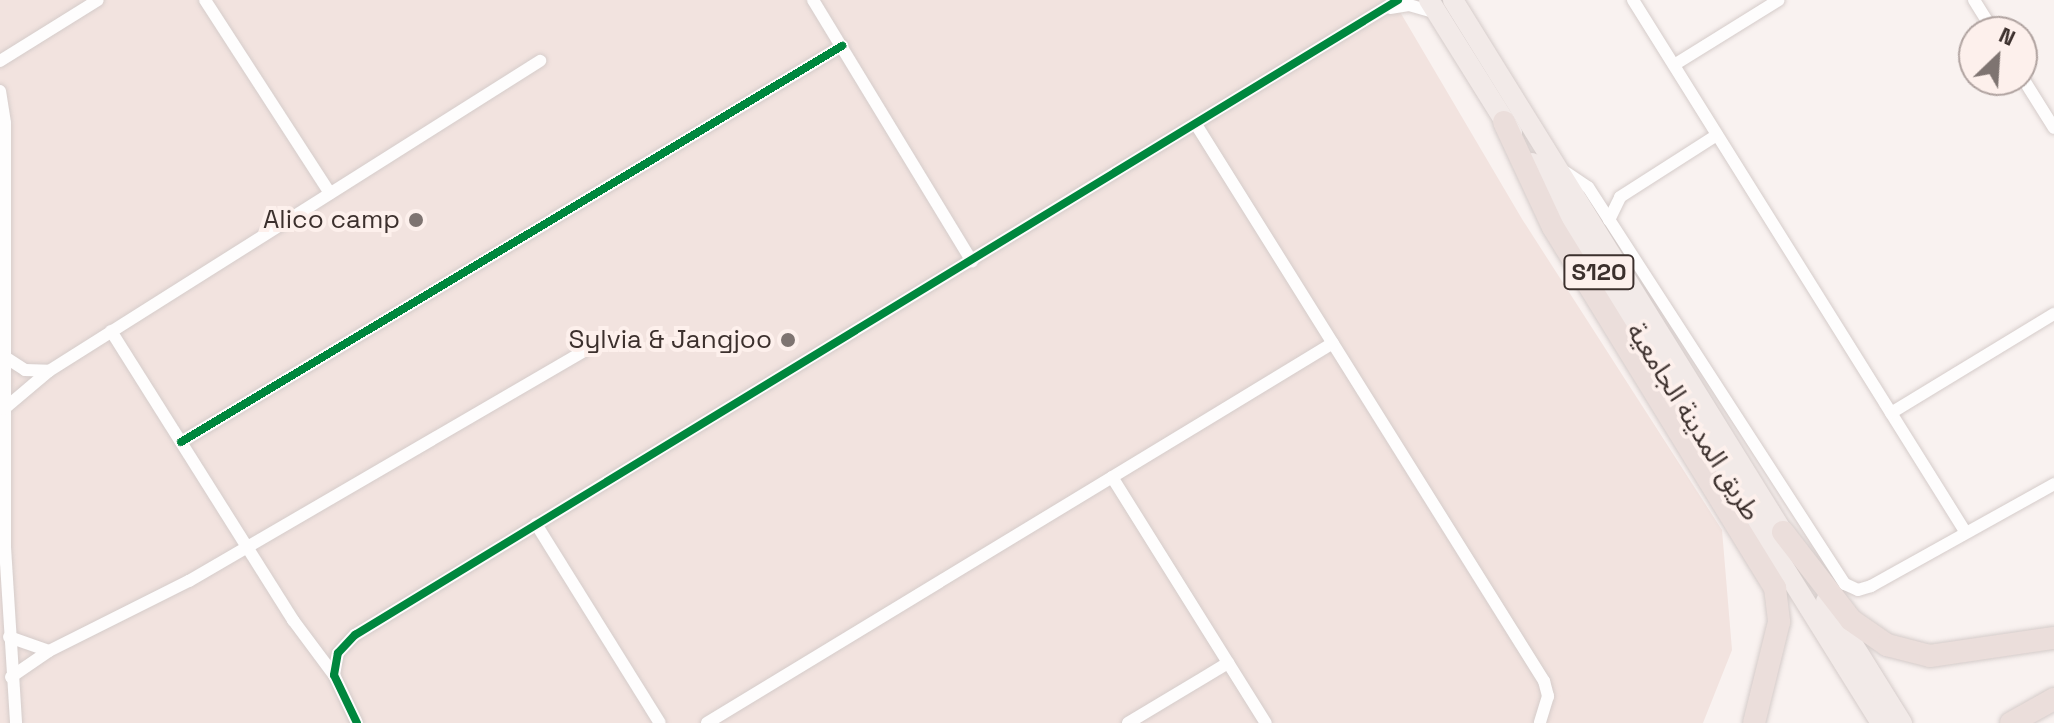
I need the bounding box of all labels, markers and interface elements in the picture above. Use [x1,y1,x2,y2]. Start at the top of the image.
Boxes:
north arrow [1958,16,2038,96]
text: N [1995,20,2020,52]
place label: Alico camp [263,204,400,236]
marker: Alico camp [407,211,425,229]
road number: S120 [1563,252,1635,292]
street label: طريق المدينة الجامعية [1620,317,1766,527]
place label: Sylvia & Jangjoo [568,324,772,356]
marker: Sylvia & Jangjoo [779,331,797,349]

